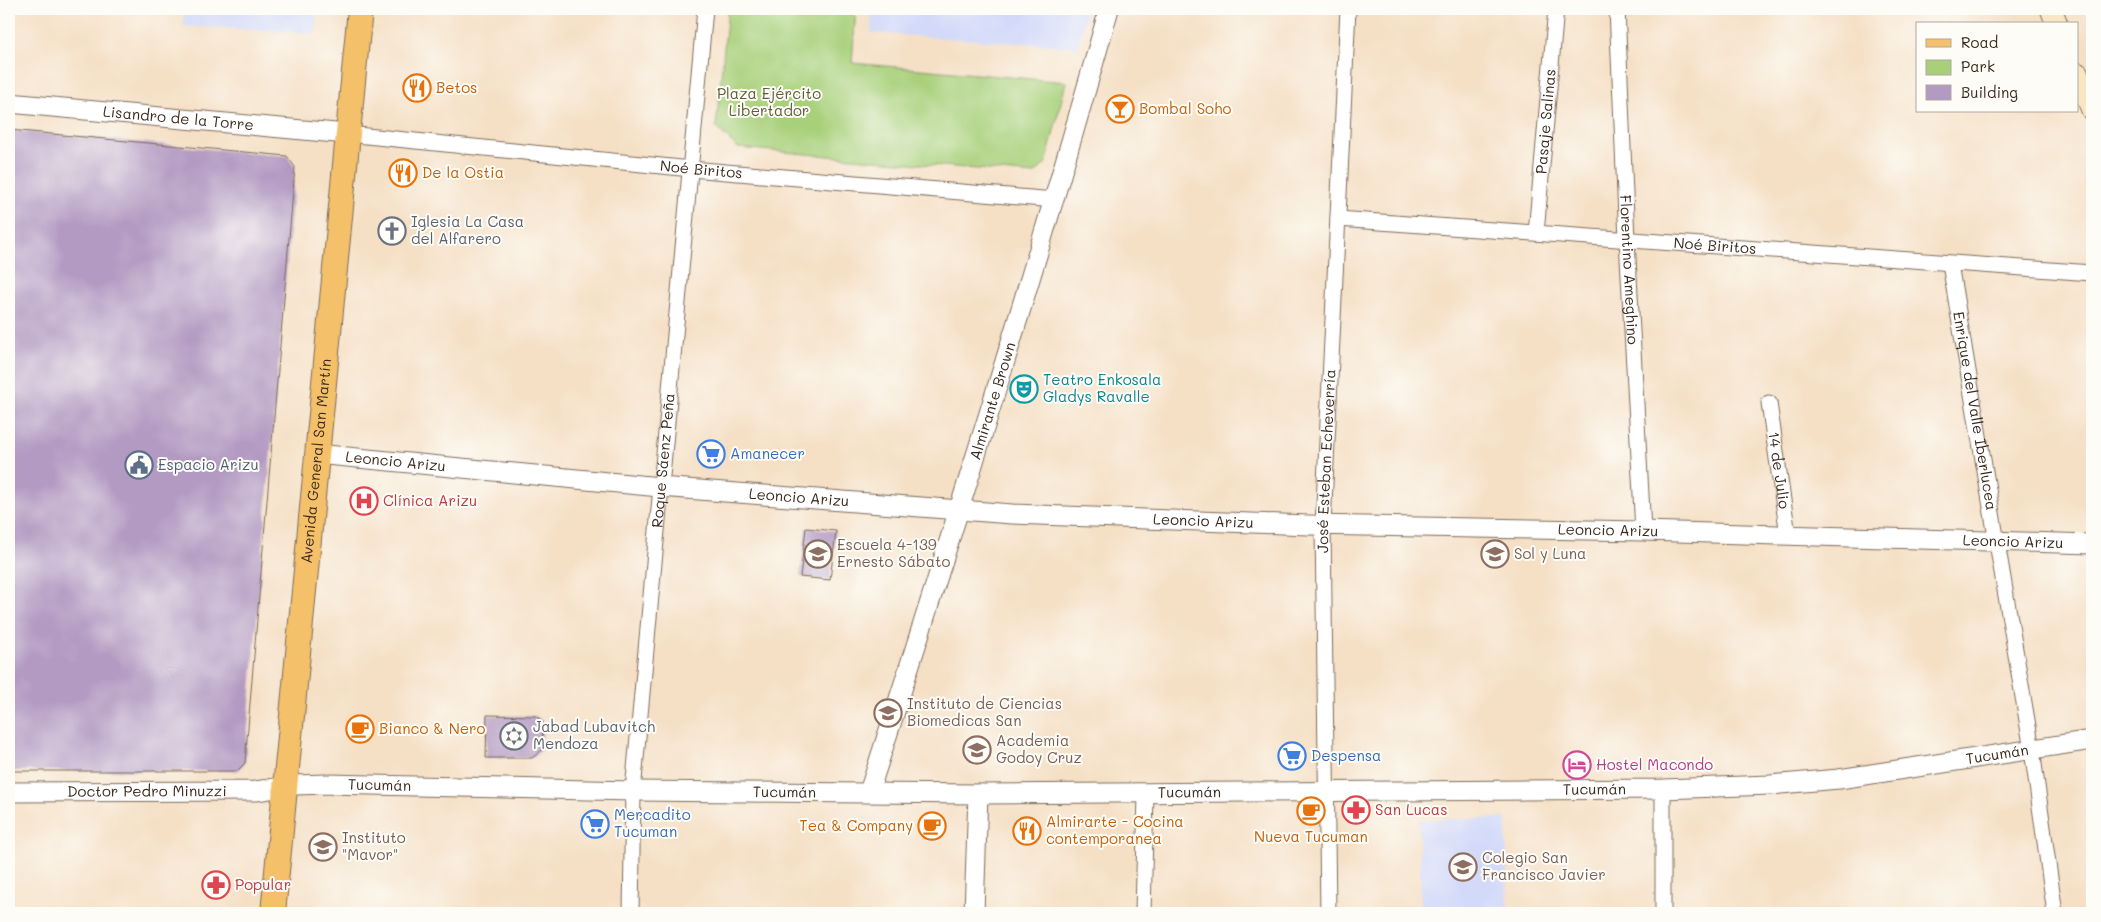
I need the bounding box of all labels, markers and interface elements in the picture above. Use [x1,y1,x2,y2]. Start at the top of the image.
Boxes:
legend [1916,22,2078,112]
text: Road [1961,32,1998,52]
text: Park [1961,56,1995,76]
street label: Pasaje Salinas [1530,68,1560,175]
restaurant icon: Betos [402,73,432,103]
place label: Betos [436,77,477,97]
text: Building [1961,82,2018,102]
park label: Plaza Ejército Libertador [717,83,821,120]
bar icon: Bombal Soho [1105,94,1135,124]
place label: Bombal Soho [1139,98,1231,118]
street label: Lisandro de la Torre [102,101,255,134]
street label: Noé Biritos [659,155,743,182]
restaurant icon: De la Ostia [388,158,418,188]
place label: De la Ostia [422,162,504,182]
street label: Florentino Ameghino [1616,194,1644,345]
place label: Iglesia La Casa del Alfarero [411,211,524,248]
church icon: Iglesia La Casa del Alfarero [377,216,407,246]
street label: Noé Biritos [1673,232,1757,258]
street label: Enrique del Valle Iberlucea [1949,310,2002,512]
street label: Almirante Brown [964,339,1019,462]
street label: Avenida General San Martín [296,358,335,564]
place label: Teatro Enkosala Gladys Ravalle [1043,369,1161,406]
street label: José Esteban Echeverría [1312,369,1340,553]
theatre icon: Teatro Enkosala Gladys Ravalle [1009,374,1039,404]
street label: Roque Sáenz Peña [646,392,679,529]
street label: 14 de Julio [1764,430,1795,510]
supermarket icon: Amanecer [696,439,726,469]
place label: Amanecer [730,443,805,463]
street label: Leoncio Arizu [345,446,447,475]
public building icon: Espacio Arizu [124,450,154,480]
place label: Espacio Arizu [158,454,259,474]
street label: Leoncio Arizu [748,483,850,510]
hospital icon: Clínica Arizu [349,486,379,516]
place label: Clínica Arizu [383,490,477,510]
street label: Leoncio Arizu [1153,508,1254,532]
street label: Leoncio Arizu [1558,518,1659,540]
street label: Leoncio Arizu [1962,529,2064,552]
place label: Escuela 4-139 Ernesto Sábato [837,534,951,571]
school or university icon: Escuela 4-139 Ernesto Sábato [803,539,833,569]
school or university icon: Sol y Luna [1480,539,1510,569]
place label: Sol y Luna [1514,543,1586,563]
place label: Instituto de Ciencias Biomedicas San [907,693,1062,730]
school or university icon: Instituto de Ciencias Biomedicas San [873,698,903,728]
cafe icon: Bianco & Nero [345,714,375,744]
place label: Jabad Lubavitch Mendoza [533,716,655,753]
place label: Bianco & Nero [379,718,486,738]
synagogue icon: Jabad Lubavitch Mendoza [499,721,529,751]
place label: Academia Godoy Cruz [996,730,1082,767]
school or university icon: Academia Godoy Cruz [962,735,992,765]
street label: Tucumán [1964,739,2030,768]
supermarket icon: Despensa [1277,741,1307,771]
place label: Despensa [1311,745,1381,765]
hotel icon: Hostel Macondo [1562,750,1592,780]
place label: Hostel Macondo [1596,754,1713,774]
street label: Tucumán [348,773,411,795]
street label: Tucumán [1563,778,1626,799]
street label: Doctor Pedro Minuzzi [67,780,227,801]
street label: Tucumán [753,781,816,802]
street label: Tucumán [1158,781,1221,802]
pharmacy icon: San Lucas [1341,795,1371,825]
cafe icon: Nueva Tucuman [1296,796,1326,826]
place label: San Lucas [1375,799,1447,819]
place label: Mercadito Tucuman [614,804,691,841]
supermarket icon: Mercadito Tucuman [580,809,610,839]
cafe icon: Tea & Company [917,811,947,841]
place label: Almirarte - Cocina contemporanea [1046,811,1184,848]
place label: Tea & Company [799,815,913,835]
restaurant icon: Almirarte - Cocina contemporanea [1012,816,1042,846]
place label: Nueva Tucuman [1254,826,1368,846]
place label: Instituto "Mavor" [342,827,406,864]
school or university icon: Instituto "Mavor" [308,832,338,862]
place label: Colegio San Francisco Javier [1482,847,1606,884]
school or university icon: Colegio San Francisco Javier [1448,852,1478,882]
pharmacy icon: Popular [201,870,231,900]
place label: Popular [235,874,291,894]

